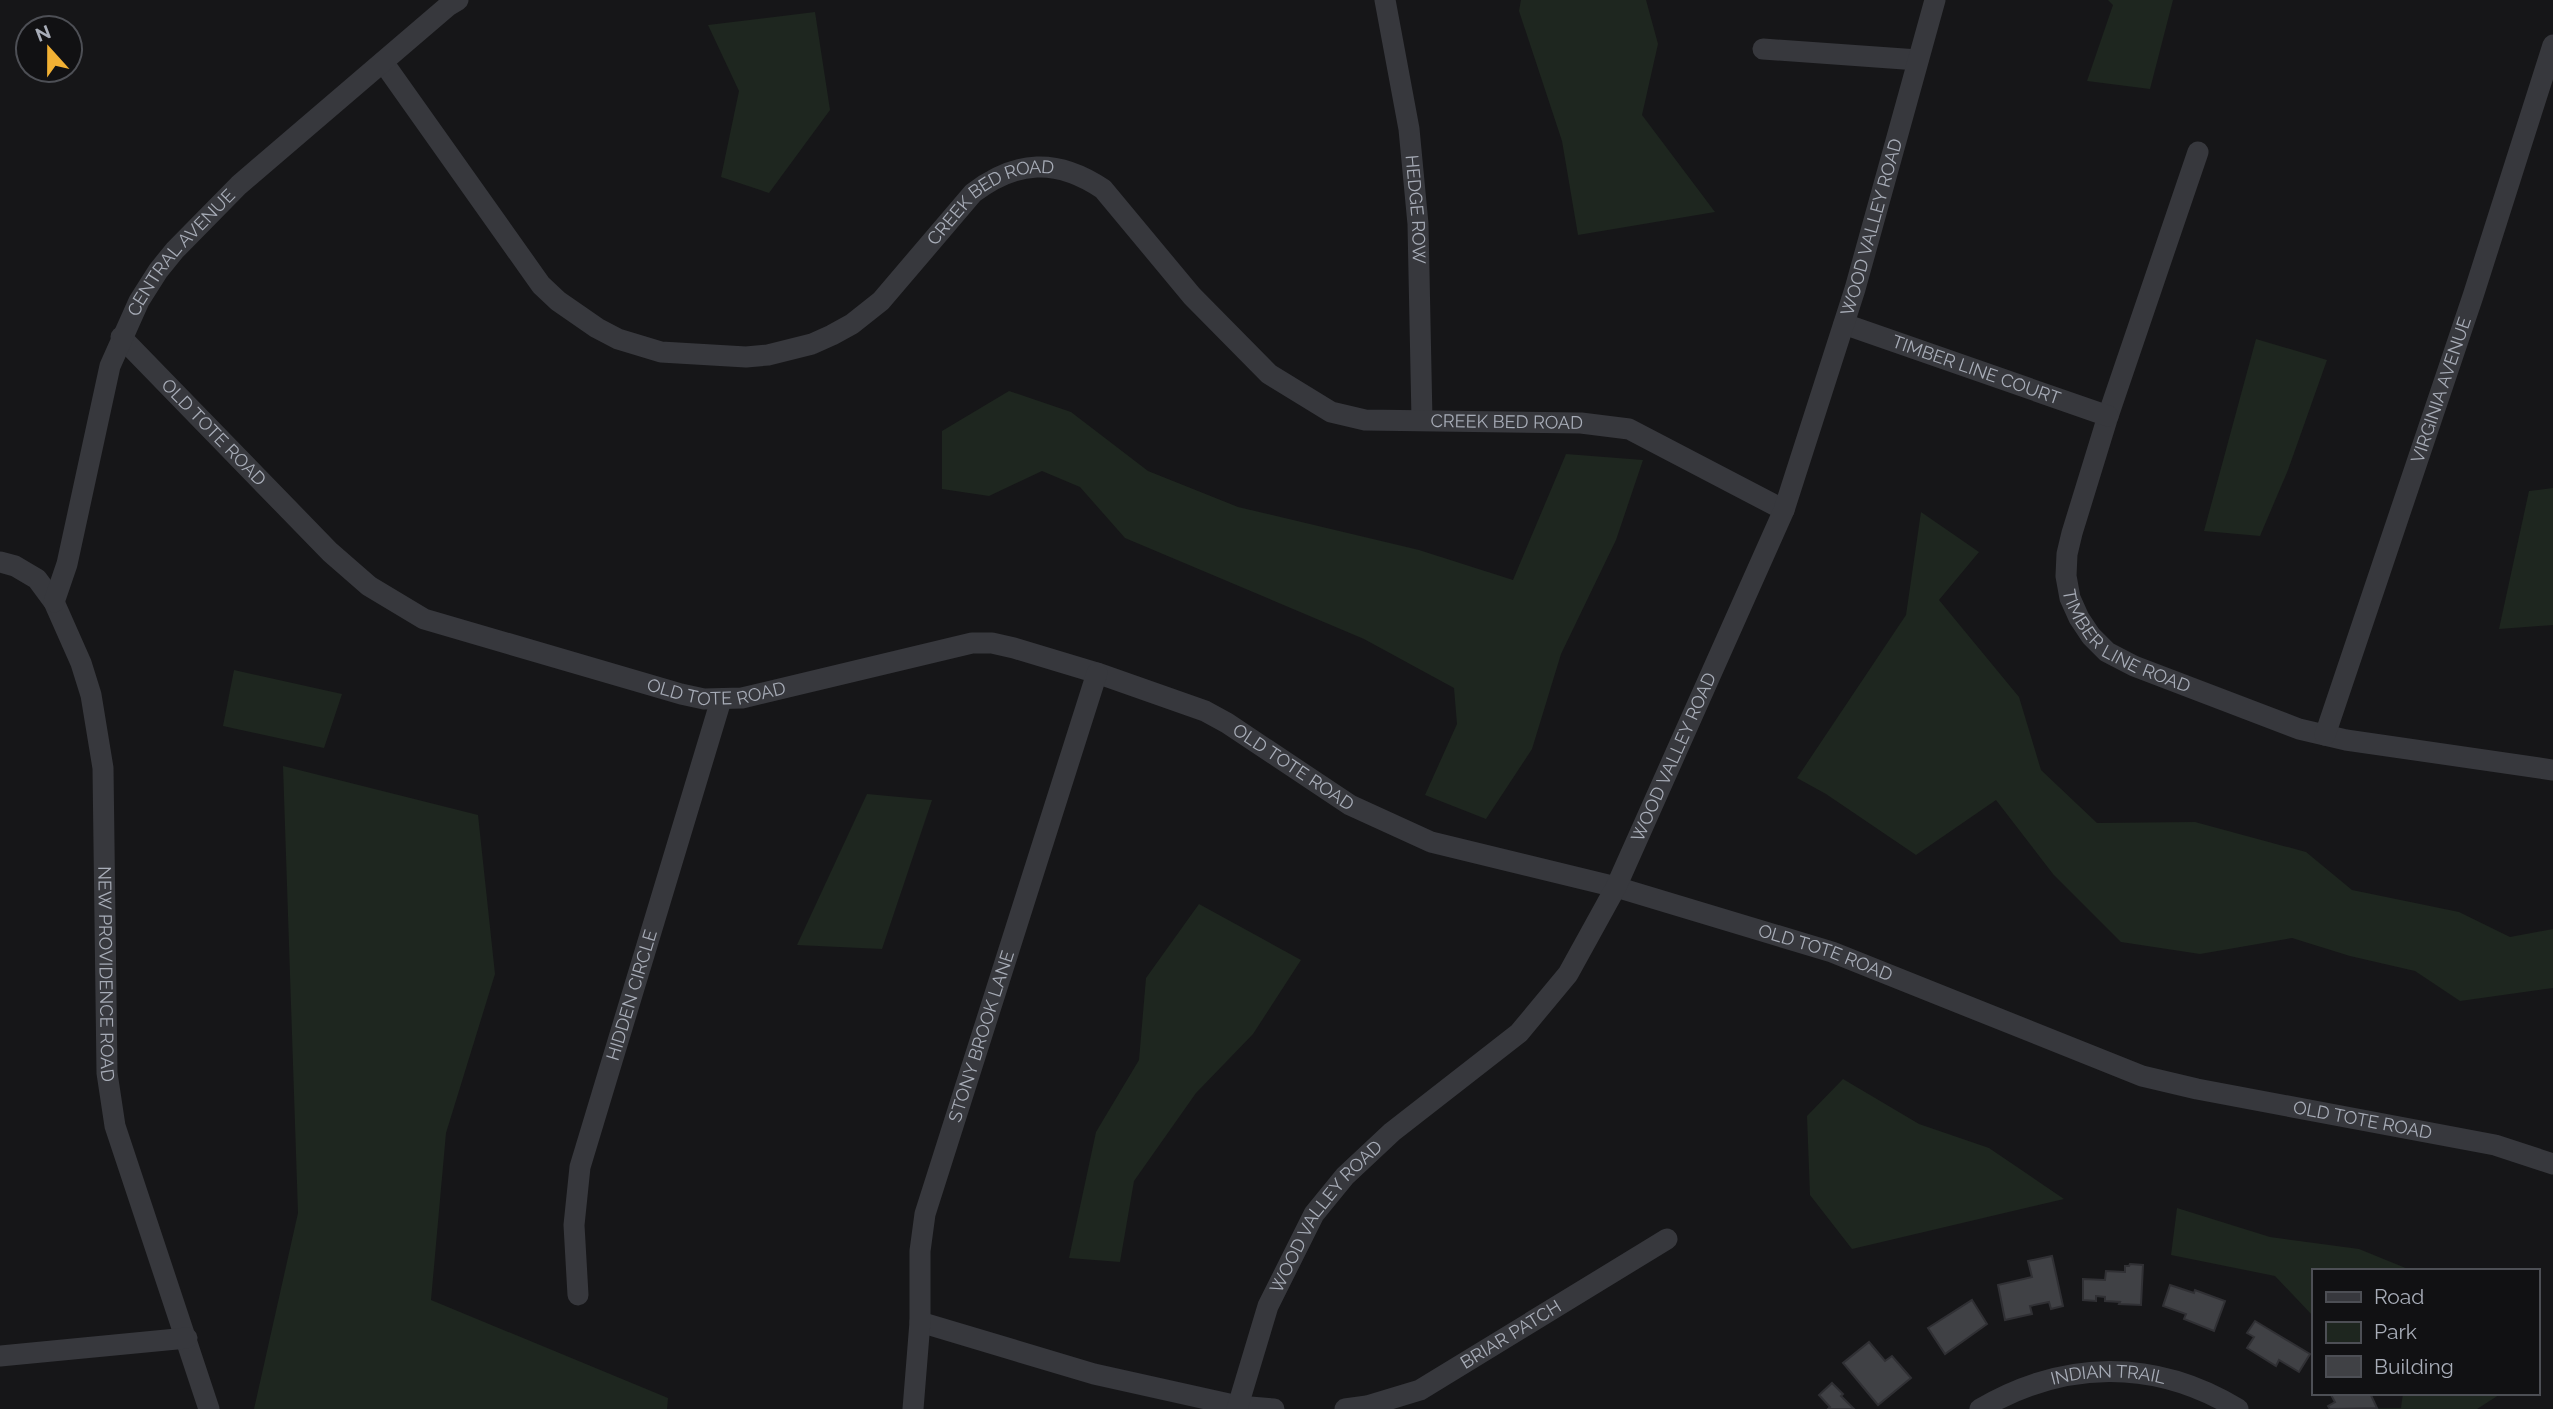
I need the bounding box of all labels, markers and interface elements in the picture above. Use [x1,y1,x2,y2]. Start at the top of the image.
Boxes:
north arrow [14,14,84,84]
text: N [32,20,54,46]
street label: WOOD VALLEY ROAD [1836,136,1906,318]
street label: HEDGE ROW [1402,154,1430,264]
street label: CREEK BED ROAD [922,156,1055,249]
street label: CENTRAL AVENUE [123,185,239,319]
street label: VIRGINIA AVENUE [2406,314,2475,466]
street label: TIMBER LINE COURT [1889,331,2063,409]
street label: OLD TOTE ROAD [157,374,271,490]
street label: CREEK BED ROAD [1430,410,1583,433]
street label: TIMBER LINE ROAD [2059,587,2194,697]
street label: WOOD VALLEY ROAD [1627,669,1720,845]
street label: OLD TOTE ROAD [645,674,788,710]
street label: OLD TOTE ROAD [1229,719,1358,815]
street label: NEW PROVIDENCE ROAD [94,866,119,1084]
street label: OLD TOTE ROAD [1756,919,1896,985]
street label: HIDDEN CIRCLE [602,927,661,1063]
street label: STONY BROOK LANE [944,948,1018,1125]
street label: OLD TOTE ROAD [2291,1096,2434,1143]
street label: WOOD VALLEY ROAD [1265,1136,1386,1296]
legend [2312,1269,2539,1395]
text: Road [2374,1284,2424,1309]
street label: BRIAR PATCH [1456,1295,1565,1373]
text: Park [2374,1319,2417,1344]
text: Building [2374,1354,2454,1379]
street label: INDIAN TRAIL [2048,1360,2168,1389]

